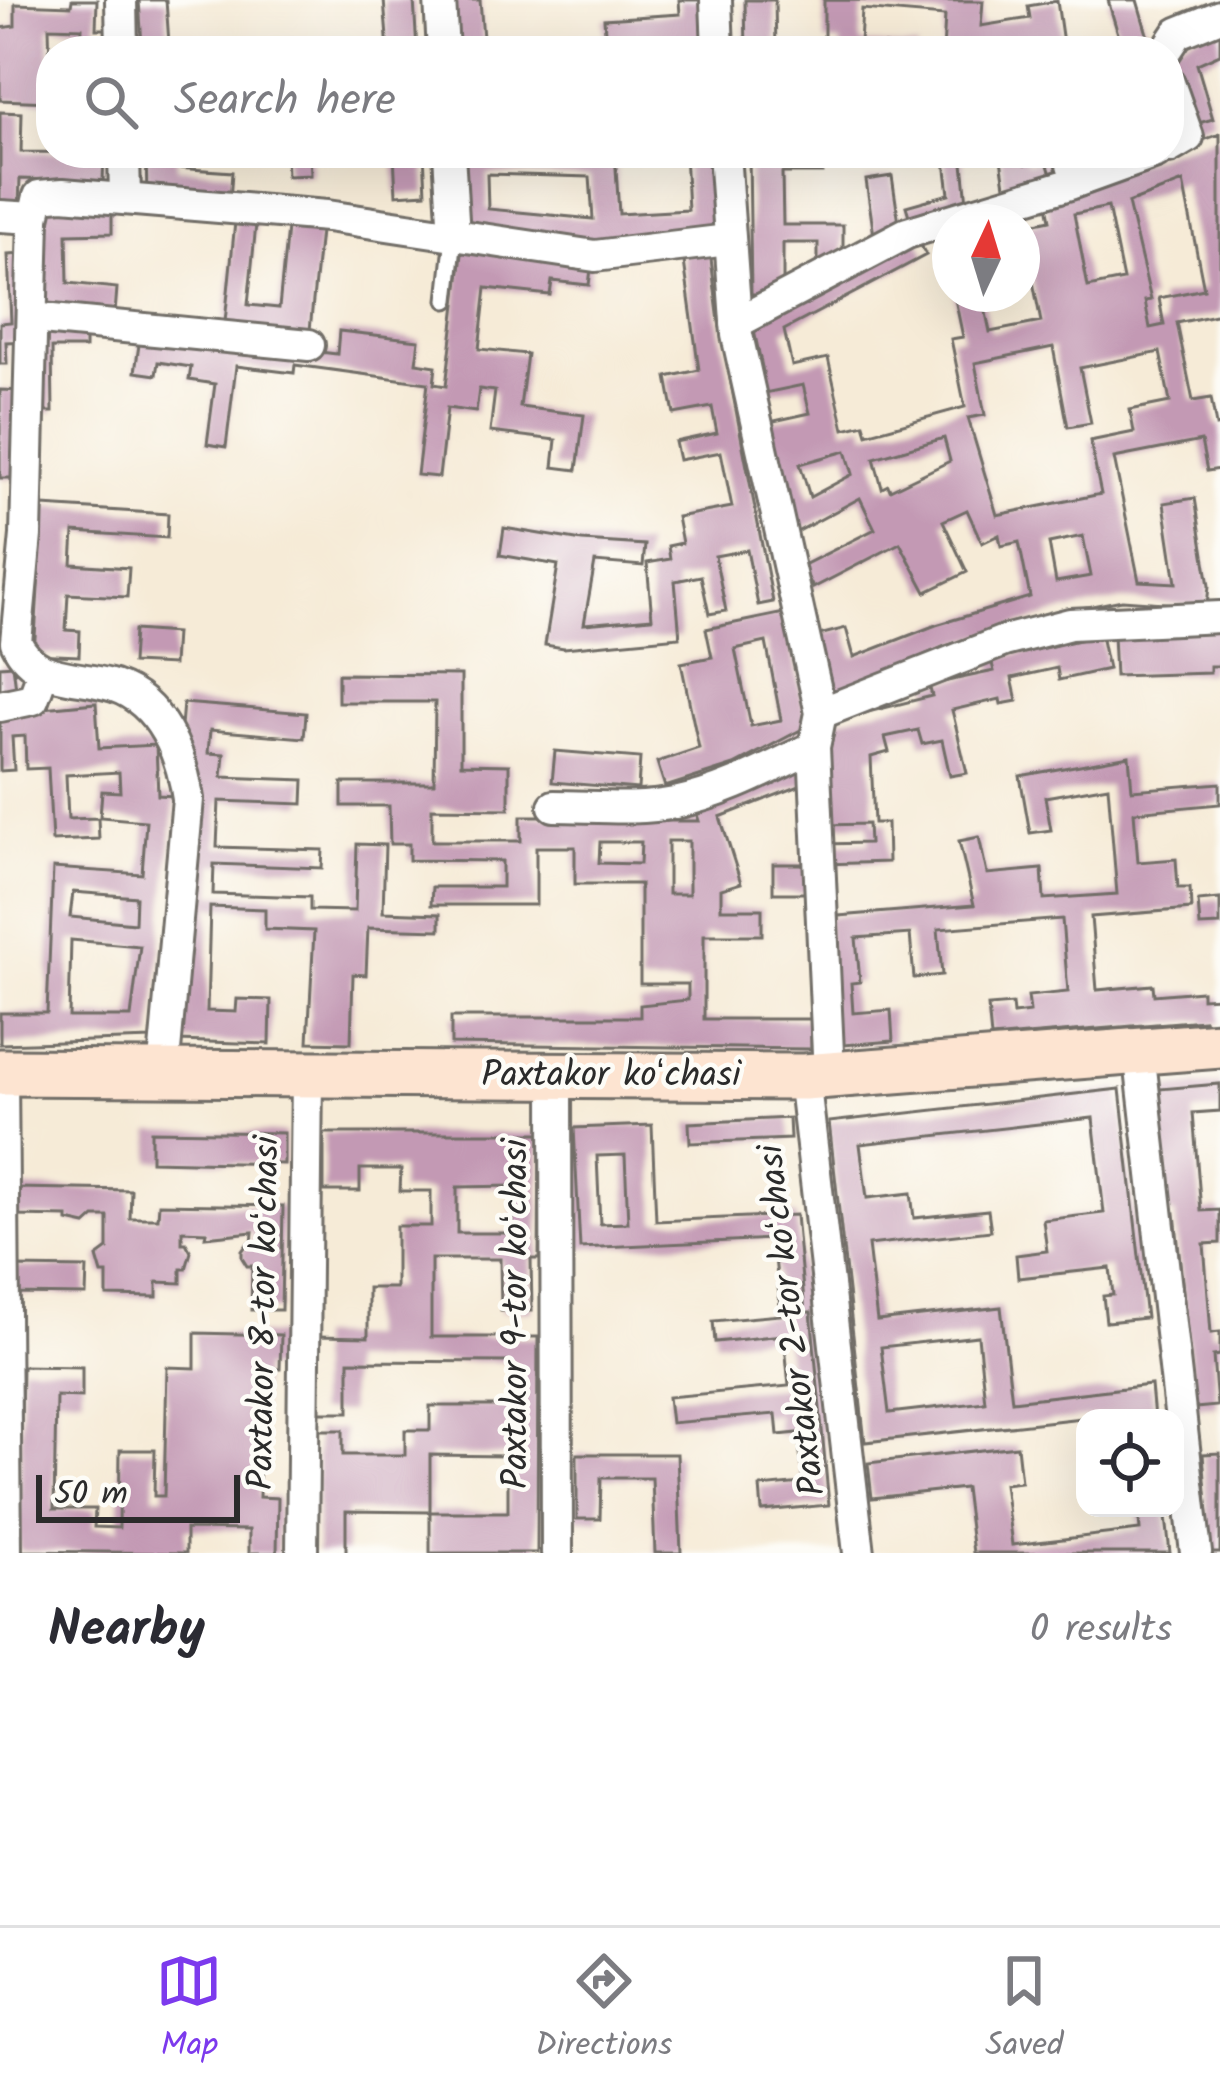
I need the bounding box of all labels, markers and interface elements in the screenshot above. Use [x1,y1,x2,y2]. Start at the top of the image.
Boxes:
search box [36,36,1184,168]
text: Search here [174,66,396,138]
icon: search [78,69,144,135]
north arrow [932,204,1040,312]
street label: Paxtakor koʻchasi [481,1048,742,1105]
street label: Paxtakor 8-tor koʻchasi [233,1134,297,1491]
street label: Paxtakor 9-tor koʻchasi [489,1138,546,1489]
street label: Paxtakor 2-tor koʻchasi [743,1140,843,1499]
map controls [1076,1409,1184,1517]
button: locate [1076,1409,1184,1517]
scale bar [36,1469,240,1522]
text: 50 m [54,1469,128,1522]
text: Nearby [48,1591,205,1672]
text: 0 results [1030,1600,1172,1662]
tab: Map [156,1948,222,2073]
tab: Directions [535,1948,672,2073]
tab: Saved [985,1948,1064,2073]

